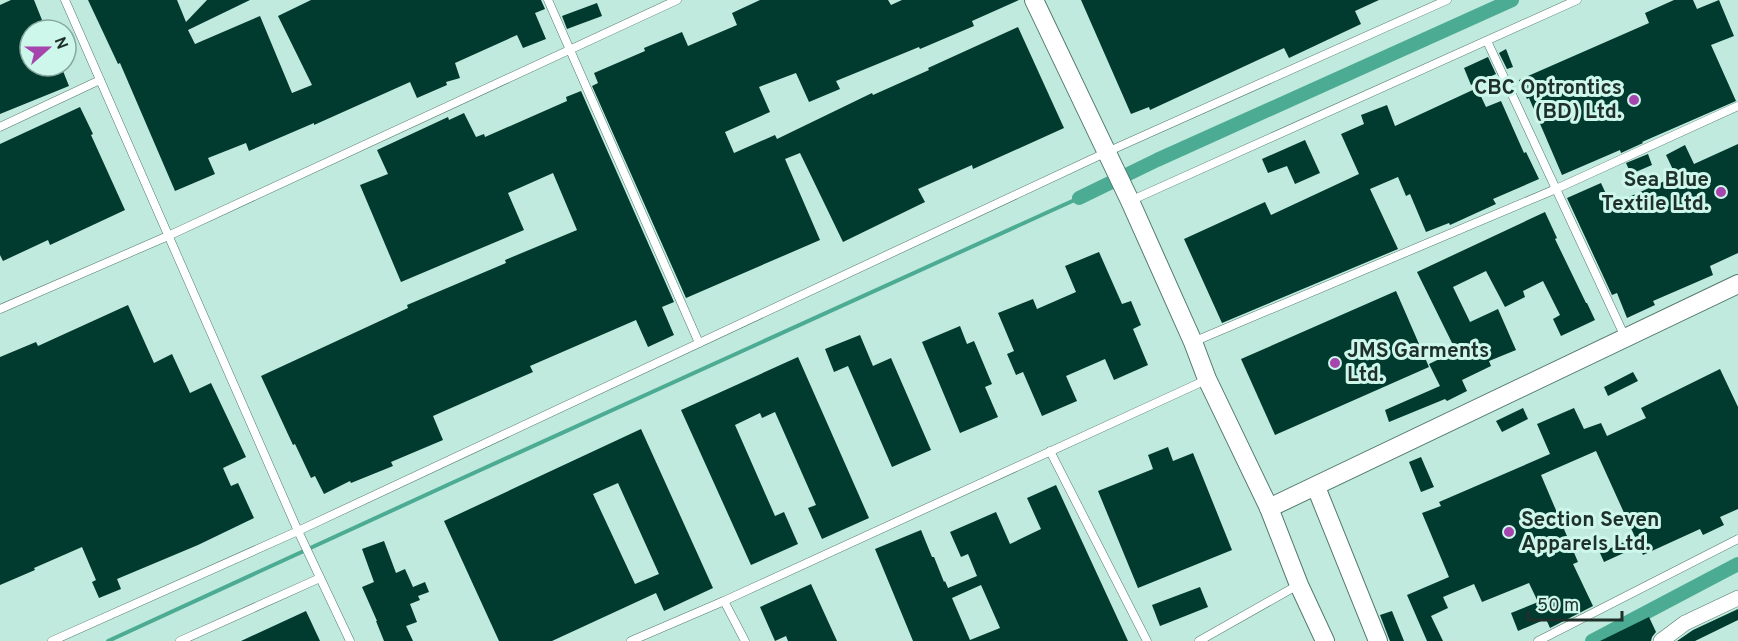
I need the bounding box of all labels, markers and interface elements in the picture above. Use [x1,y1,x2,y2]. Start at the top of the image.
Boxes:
north arrow [18,18,78,78]
text: N [49,34,72,52]
place label: CBC Optrontics (BD) Ltd. [1474,75,1622,126]
marker: CBC Optrontics (BD) Ltd. [1627,93,1641,107]
place label: Sea Blue Textile Ltd. [1601,167,1709,218]
marker: Sea Blue Textile Ltd. [1714,185,1728,199]
place label: JMS Garments Ltd. [1347,338,1489,389]
marker: JMS Garments Ltd. [1328,356,1342,370]
place label: Section Seven Apparels Ltd. [1521,507,1659,558]
marker: Section Seven Apparels Ltd. [1502,525,1516,539]
scale bar [1528,584,1622,622]
text: 50 m [1537,595,1579,618]

